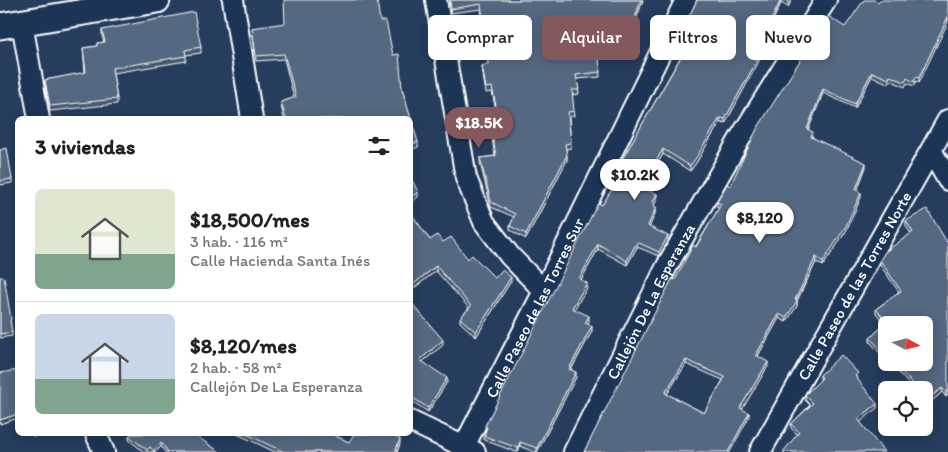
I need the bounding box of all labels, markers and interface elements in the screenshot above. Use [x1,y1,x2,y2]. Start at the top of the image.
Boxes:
chip: Comprar [428,15,532,60]
chip: Alquilar [542,15,640,60]
chip: Filtros [650,15,736,60]
chip: Nuevo [746,15,830,60]
pin: $18.5K [438,106,520,149]
text: $18.5K [456,113,502,132]
icon: filters [365,132,393,160]
text: 3 viviendas [35,134,135,159]
pin: $10.2K [594,158,676,201]
text: $10.2K [611,165,659,184]
street label: Calle Paseo de las Torres Norte [794,188,916,384]
pin: $8,120 [719,202,801,244]
text: $18,500/mes [190,207,310,232]
text: $8,120 [737,208,783,227]
icon: home [75,209,135,269]
street label: Calle Paseo de las Torres Sur [482,214,589,401]
street label: Callejón De La Esperanza [603,220,700,383]
text: 3 hab. · 116 m² [190,232,288,251]
text: Calle Hacienda Santa Inés [190,251,370,270]
north arrow [878,316,932,371]
map controls [878,316,933,436]
text: $8,120/mes [190,333,297,358]
icon: home [75,334,135,394]
text: 2 hab. · 58 m² [190,358,281,377]
text: Callejón De La Esperanza [190,377,363,396]
button: locate [878,381,933,436]

